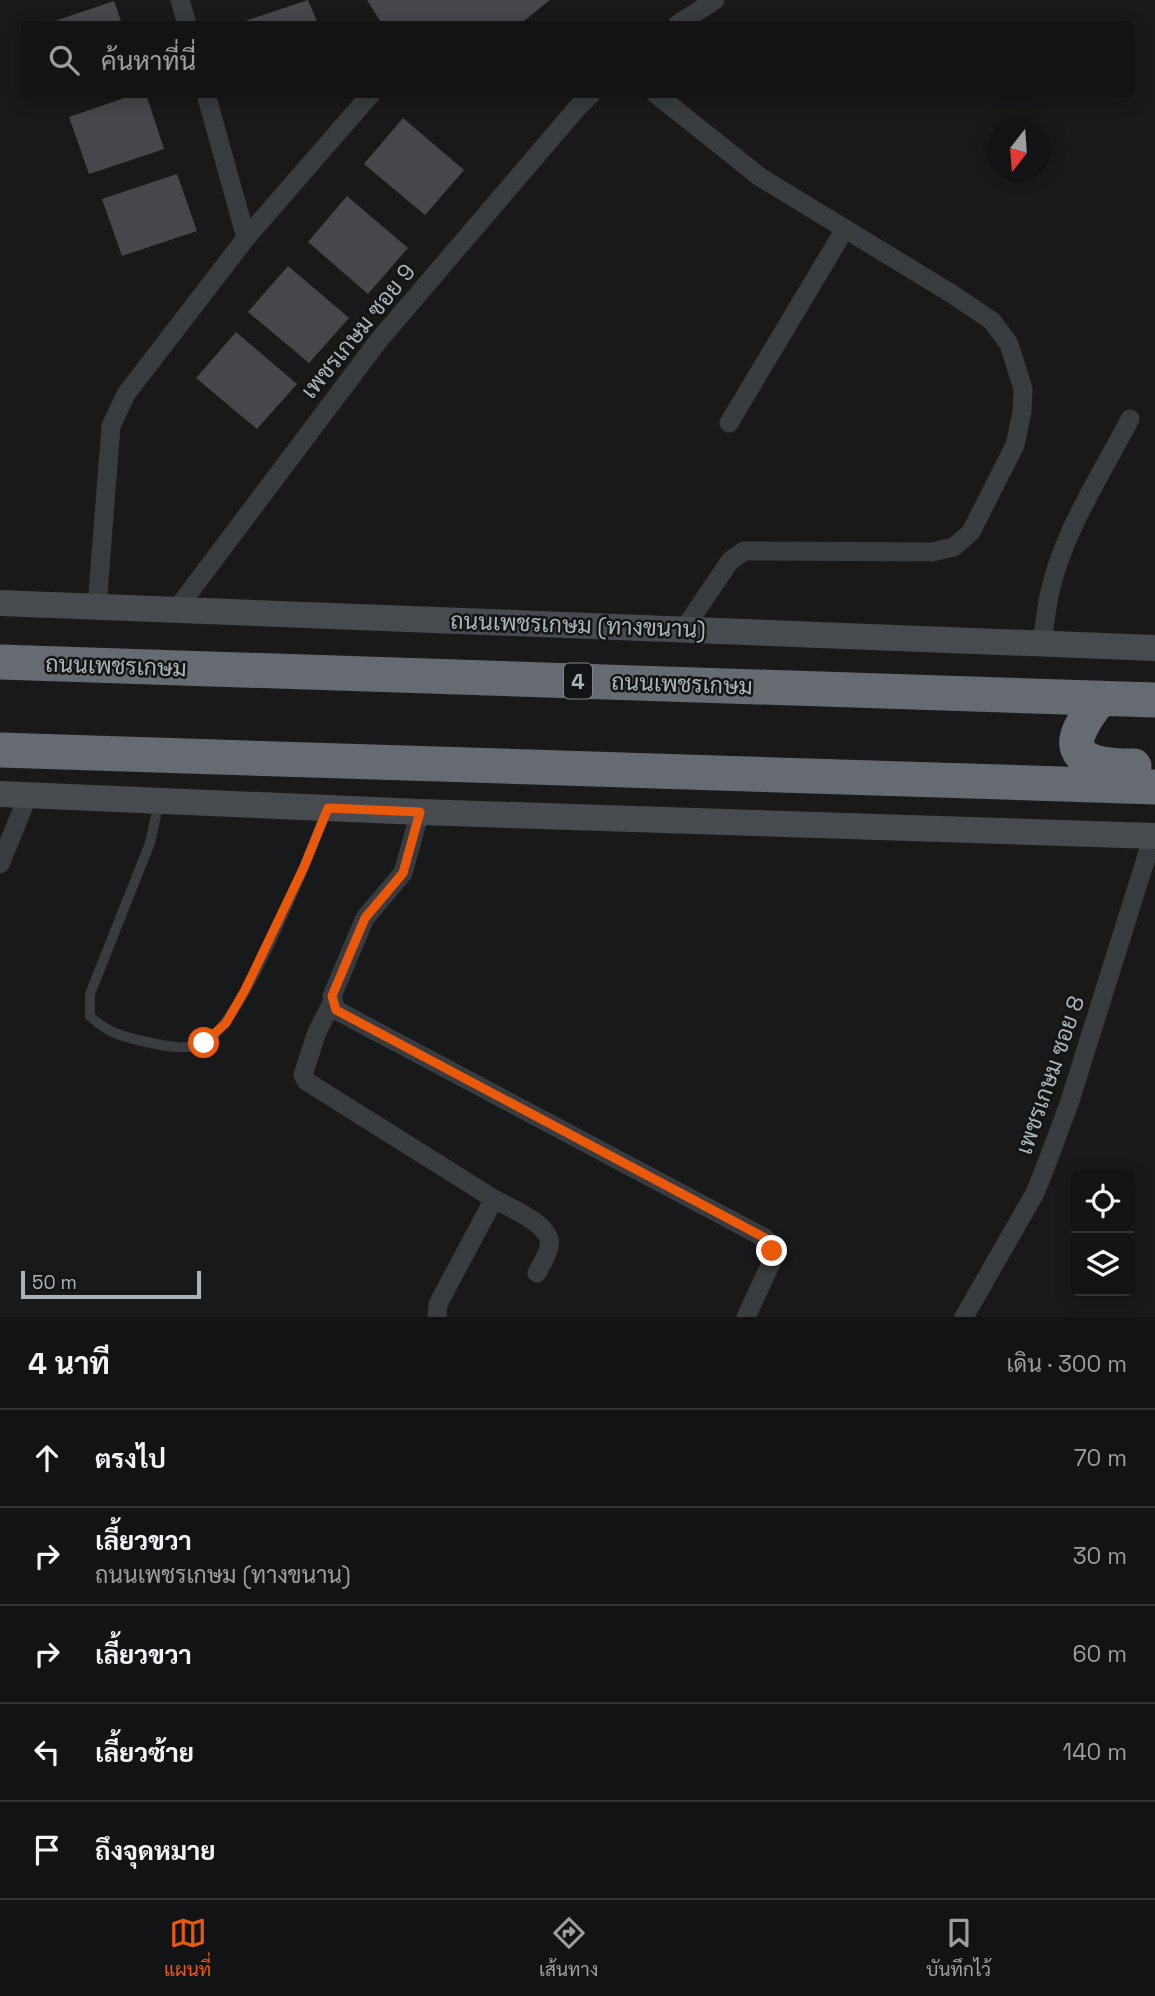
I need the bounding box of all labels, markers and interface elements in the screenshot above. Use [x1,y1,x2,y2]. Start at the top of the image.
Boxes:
search box [21,21,1134,98]
icon: search [45,41,83,79]
text: ค้นหาที่นี่ [101,44,196,78]
north arrow [987,119,1050,182]
street label: เพชรเกษม ซอย 9 [294,257,422,405]
street label: ถนนเพชรเกษม (ทางขนาน) [450,606,706,644]
street label: ถนนเพชรเกษม [45,649,187,683]
road number: 4 [564,664,592,698]
street label: ถนนเพชรเกษม [611,667,753,701]
street label: เพชรเกษม ซอย 8 [1009,992,1091,1158]
route start [188,1027,219,1058]
map controls [1071,1170,1134,1296]
button: locate [1071,1170,1134,1233]
button: layers [1071,1233,1134,1296]
route end [756,1235,787,1266]
scale bar [21,1268,201,1300]
text: 50 m [32,1270,77,1295]
text: 4 นาที [28,1344,110,1383]
text: เดิน · 300 m [1006,1349,1127,1379]
icon: ahead [28,1439,66,1477]
text: ตรงไป [95,1442,166,1476]
text: 70 m [1074,1443,1127,1473]
text: เลี้ยวขวา [95,1524,192,1558]
icon: right [28,1537,66,1575]
text: 30 m [1073,1541,1127,1571]
text: ถนนเพชรเกษม (ทางขนาน) [95,1560,351,1590]
icon: right [28,1635,66,1673]
text: เลี้ยวขวา [95,1638,192,1672]
text: 60 m [1072,1639,1127,1669]
icon: left [28,1733,66,1771]
text: เลี้ยวซ้าย [95,1736,194,1770]
text: 140 m [1063,1737,1127,1767]
icon: arrive [28,1831,66,1869]
text: ถึงจุดหมาย [95,1834,216,1868]
tab: แผนที่ [164,1914,211,1982]
tab: เส้นทาง [539,1914,598,1982]
tab: บันทึกไว้ [926,1914,991,1982]

